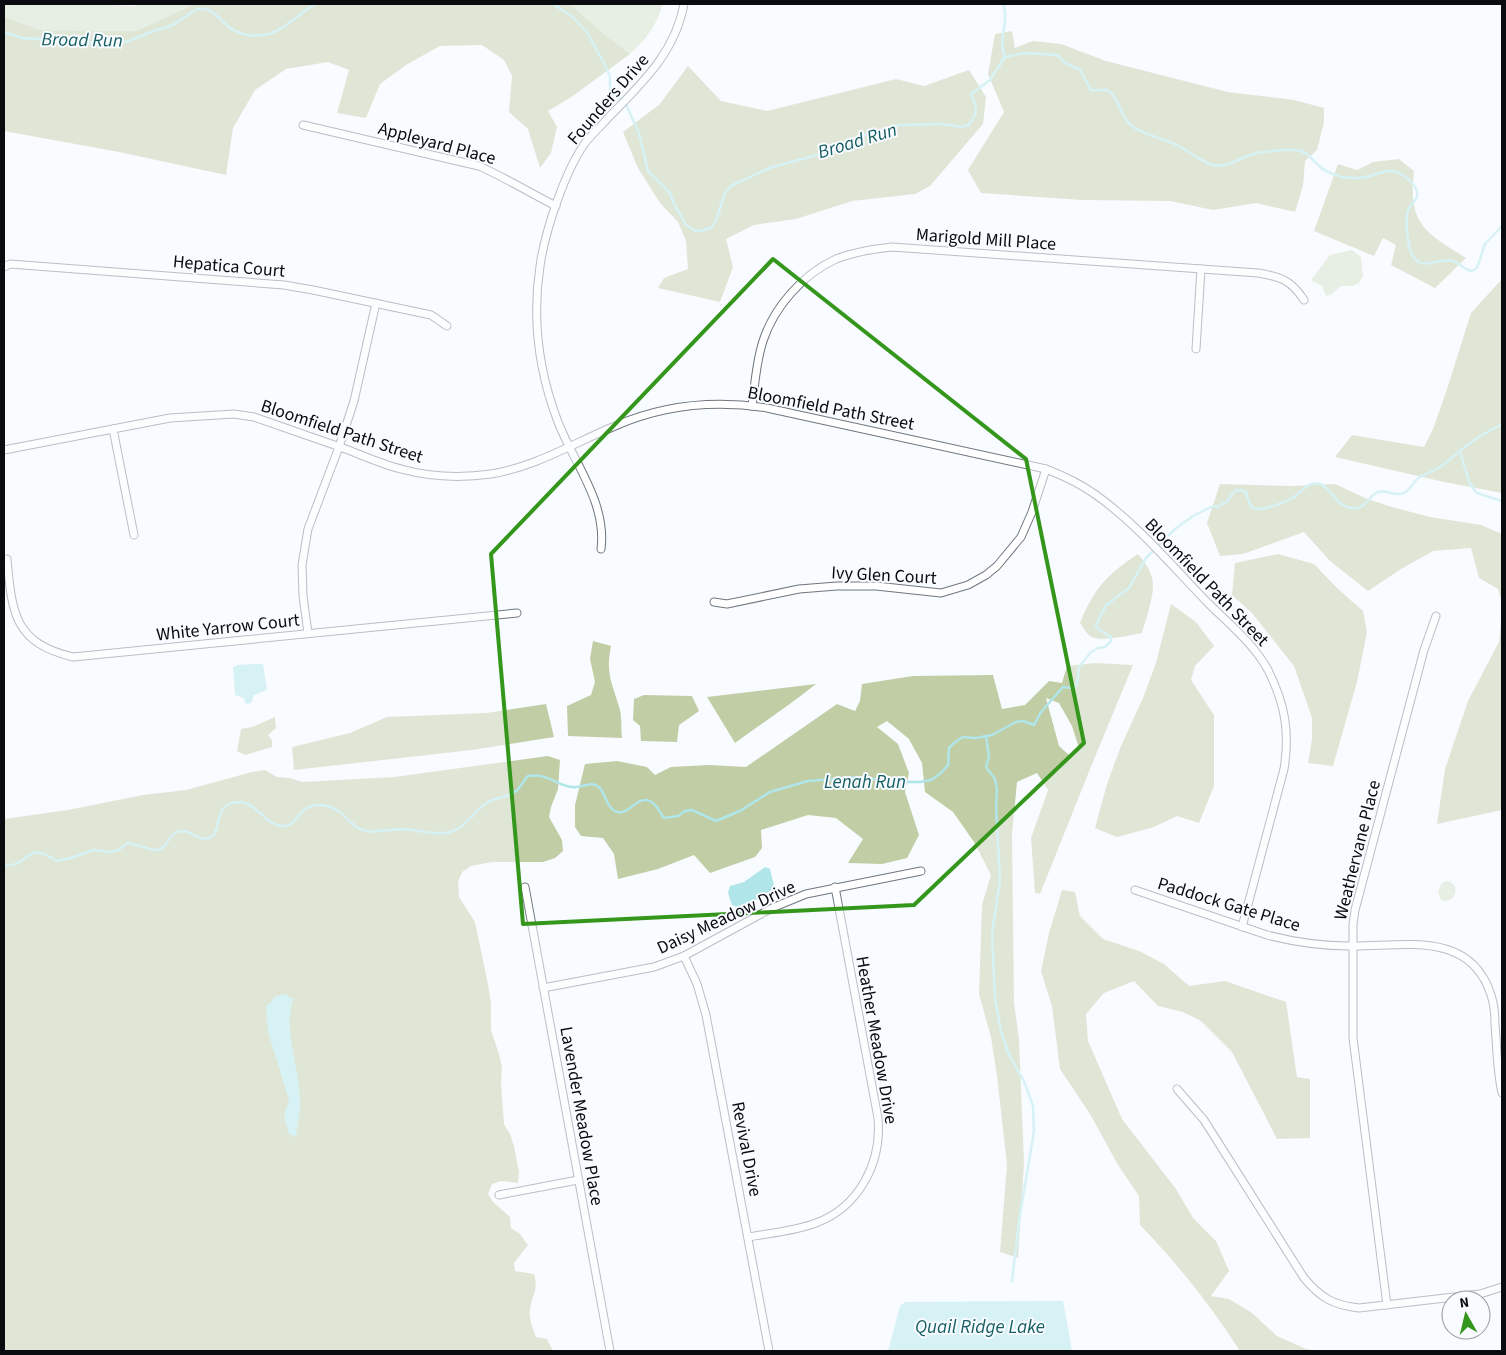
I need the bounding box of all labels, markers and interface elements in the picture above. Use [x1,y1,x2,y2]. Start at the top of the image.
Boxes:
water label: Broad Run [41,26,123,55]
street label: Founders Drive [562,48,655,150]
street label: Appleyard Place [375,116,498,171]
water label: Broad Run [815,117,900,166]
street label: Marigold Mill Place [915,222,1057,257]
street label: Hepatica Court [172,249,286,284]
street label: Bloomfield Path Street [745,380,916,437]
street label: Bloomfield Path Street [258,393,426,470]
street label: Bloomfield Path Street [1139,513,1274,652]
street label: Ivy Glen Court [831,560,937,591]
street label: White Yarrow Court [155,608,301,647]
water label: Lenah Run [824,769,906,796]
street label: Weathervane Place [1328,778,1387,923]
street label: Paddock Gate Place [1154,871,1303,938]
street label: Daisy Meadow Drive [653,874,800,961]
street label: Heather Meadow Drive [849,954,904,1126]
street label: Lavender Meadow Place [553,1025,610,1208]
street label: Revival Drive [725,1099,768,1199]
north arrow [1441,1290,1491,1340]
text: N [1458,1293,1470,1314]
water label: Quail Ridge Lake [915,1314,1045,1341]

